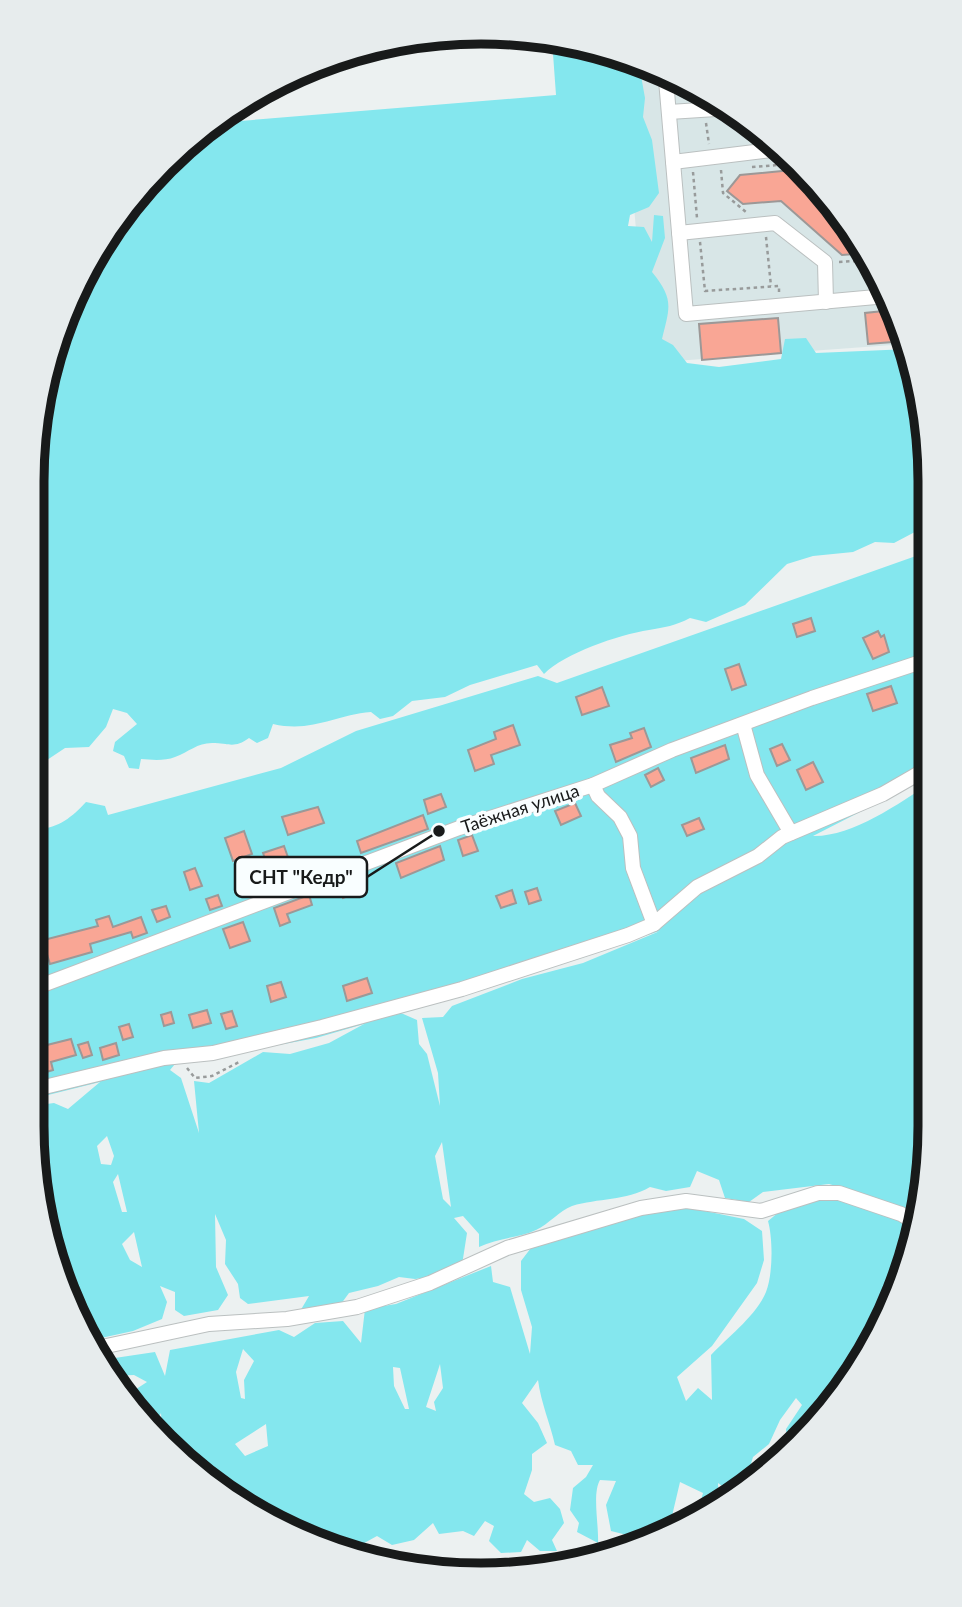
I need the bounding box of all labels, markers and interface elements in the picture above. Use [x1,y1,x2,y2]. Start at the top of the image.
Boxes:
street label: Таёжная улица [458,779,582,837]
callout: СНТ "Кедр" [235,857,367,897]
text: СНТ "Кедр" [249,865,353,888]

